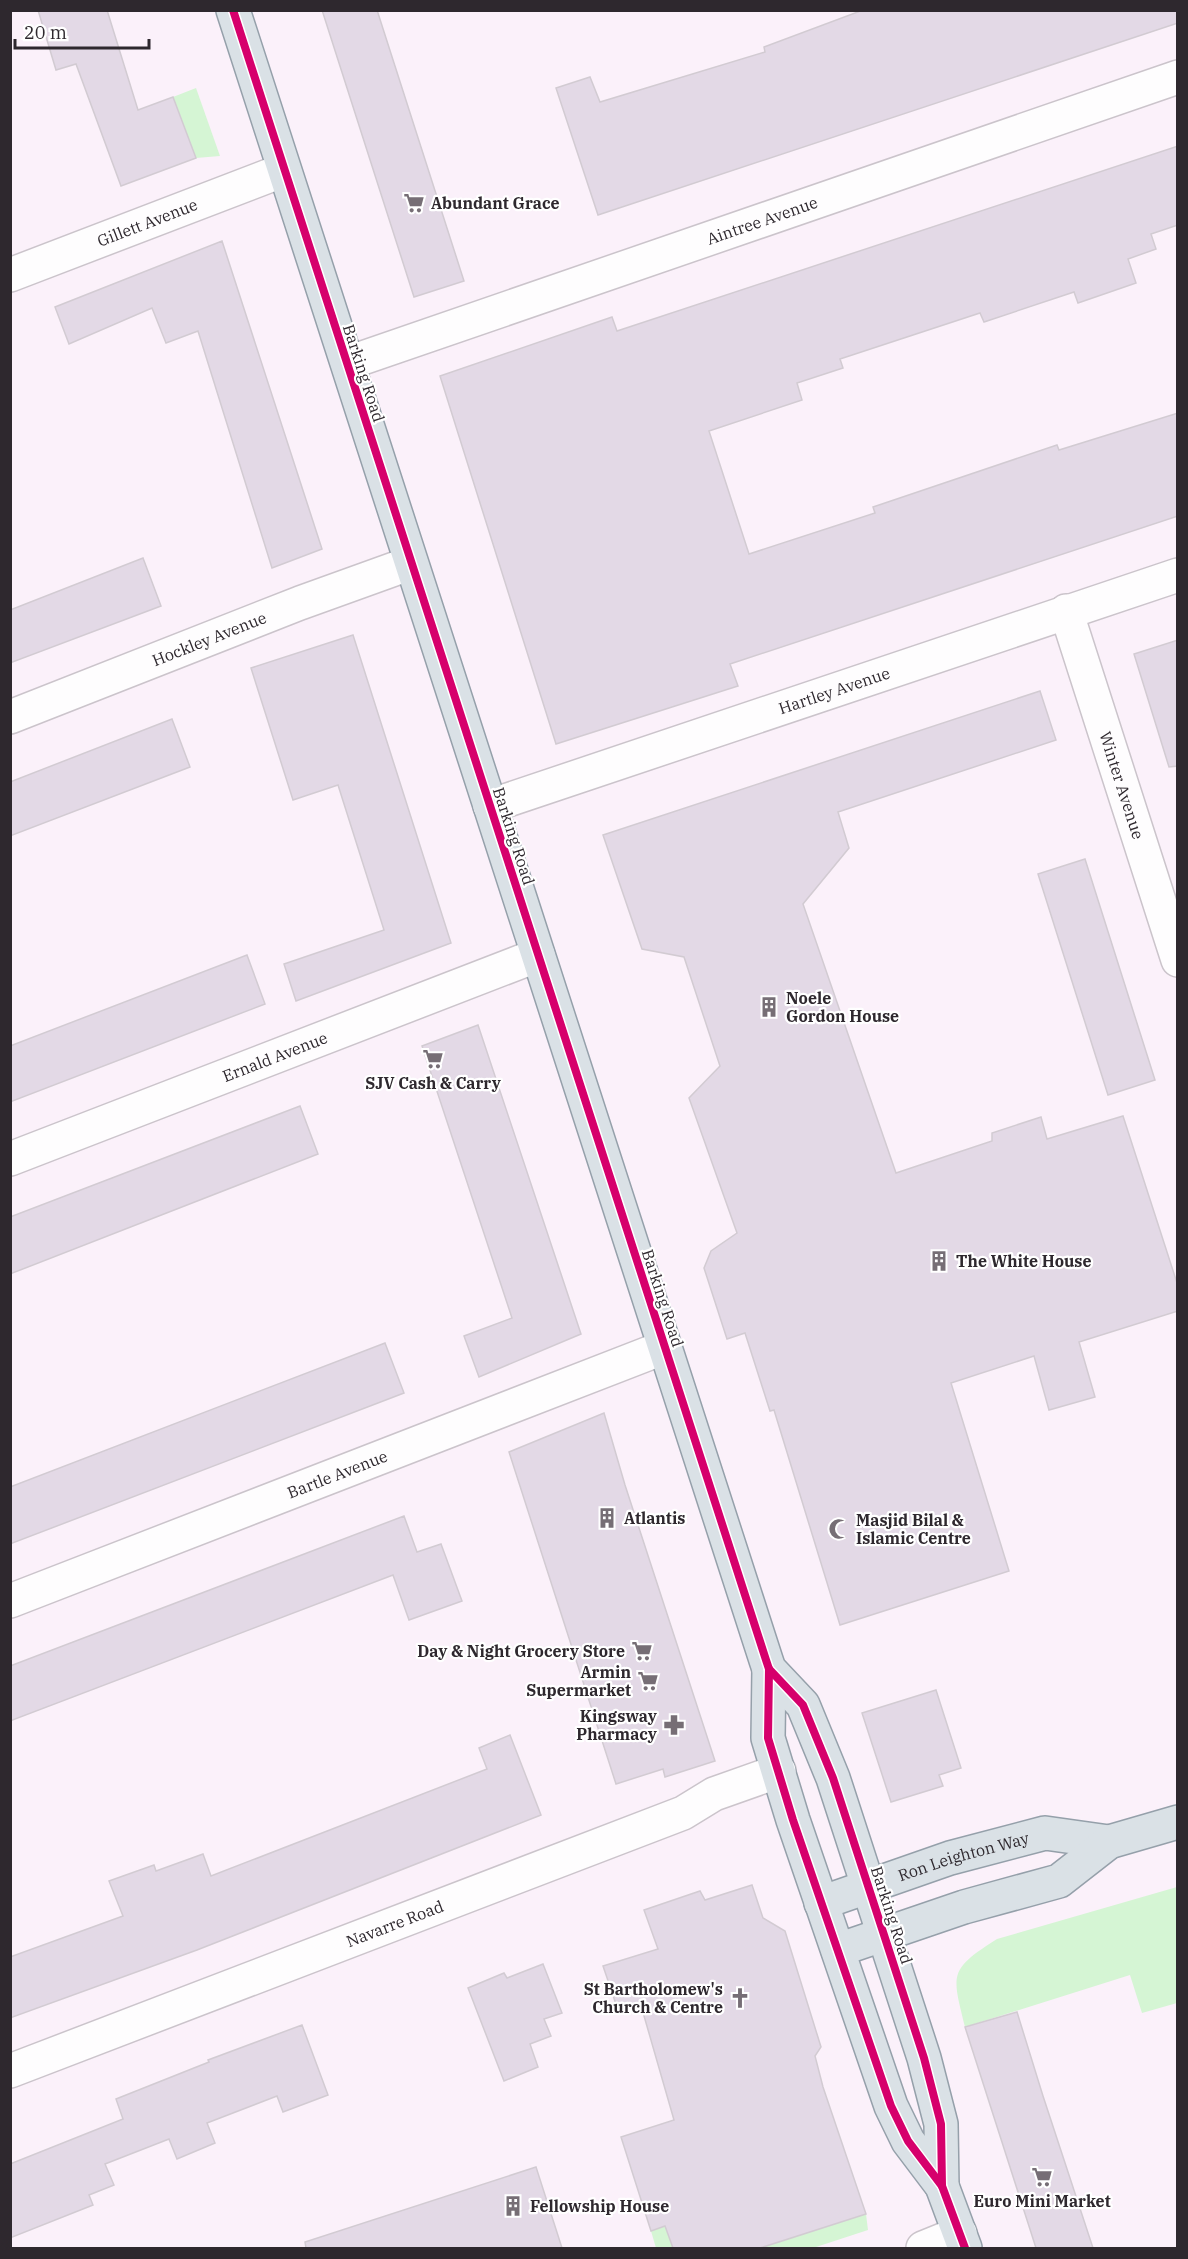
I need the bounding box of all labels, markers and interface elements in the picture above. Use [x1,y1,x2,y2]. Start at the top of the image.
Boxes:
scale bar [15,12,148,50]
text: 20 m [24,21,67,44]
supermarket icon: Abundant Grace [402,191,426,215]
street label: Aintree Avenue [704,192,820,249]
place label: Abundant Grace [431,193,559,213]
street label: Gillett Avenue [94,194,200,251]
street label: Barking Road [339,322,389,425]
street label: Hockley Avenue [149,607,269,670]
street label: Hartley Avenue [776,663,892,718]
street label: Winter Avenue [1095,729,1149,842]
street label: Barking Road [489,785,539,888]
place label: Noele Gordon House [786,988,899,1026]
building icon: Noele Gordon House [757,995,781,1019]
street label: Ernald Avenue [220,1027,330,1086]
supermarket icon: SJV Cash & Carry [421,1047,445,1071]
place label: SJV Cash & Carry [365,1073,502,1093]
street label: Barking Road [638,1247,688,1350]
building icon: The White House [927,1249,951,1273]
place label: The White House [956,1251,1092,1271]
street label: Bartle Avenue [284,1446,390,1503]
building icon: Atlantis [595,1506,619,1530]
place label: Atlantis [624,1508,686,1528]
place label: Masjid Bilal & Islamic Centre [856,1510,971,1548]
mosque icon: Masjid Bilal & Islamic Centre [827,1517,851,1541]
supermarket icon: Day & Night Grocery Store [630,1639,654,1663]
place label: Day & Night Grocery Store [417,1641,625,1661]
place label: Armin Supermarket [526,1662,631,1700]
supermarket icon: Armin Supermarket [636,1669,660,1693]
place label: Kingsway Pharmacy [576,1706,658,1744]
pharmacy icon: Kingsway Pharmacy [662,1713,686,1737]
street label: Ron Leighton Way [895,1828,1032,1885]
street label: Barking Road [867,1864,917,1967]
street label: Navarre Road [343,1896,446,1951]
place label: St Bartholomew's Church & Centre [584,1979,723,2017]
church icon: St Bartholomew's Church & Centre [728,1986,752,2010]
supermarket icon: Euro Mini Market [1030,2165,1054,2189]
place label: Euro Mini Market [973,2191,1111,2211]
building icon: Fellowship House [501,2194,525,2218]
place label: Fellowship House [530,2196,669,2216]

